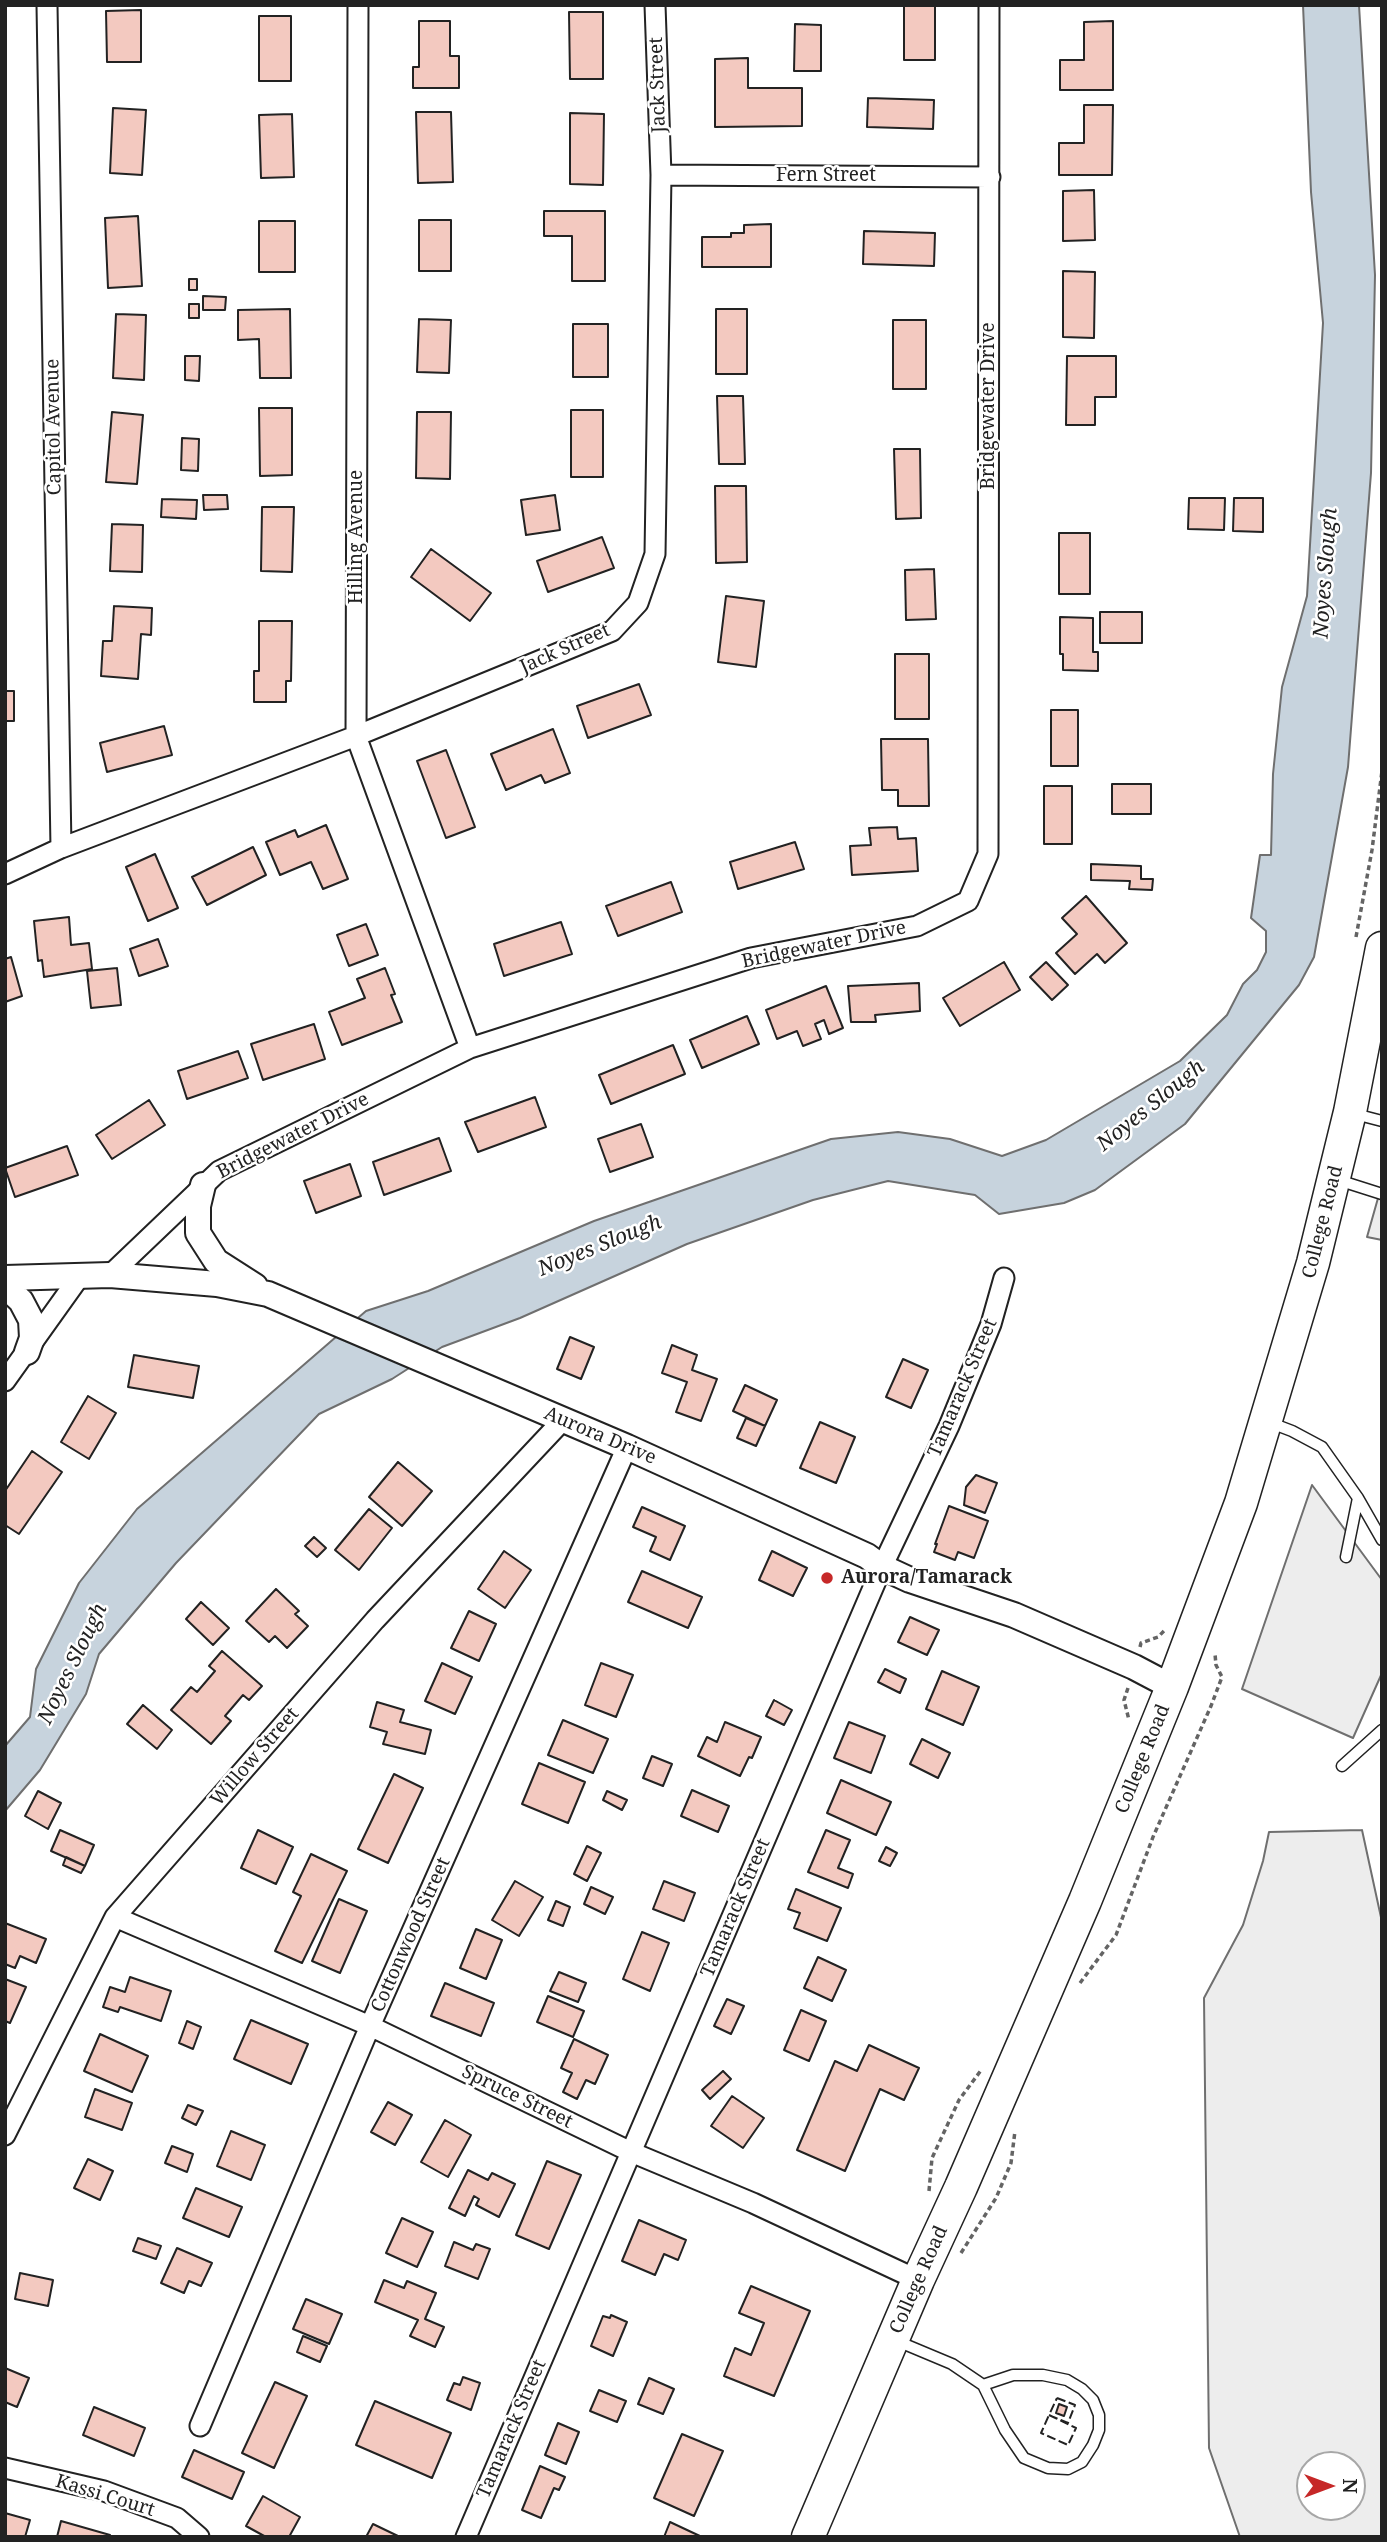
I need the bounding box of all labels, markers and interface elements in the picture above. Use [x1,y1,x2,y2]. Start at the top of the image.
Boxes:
street label: Jack Street [645,37,671,133]
street label: Fern Street [776,165,876,187]
street label: Bridgewater Drive [978,322,1000,490]
street label: Capitol Avenue [41,359,67,495]
street label: Hilling Avenue [346,470,368,604]
water label: Noyes Slough [1309,507,1343,639]
street label: Jack Street [517,619,613,679]
street label: Bridgewater Drive [740,916,908,974]
water label: Noyes Slough [1092,1055,1210,1157]
street label: Bridgewater Drive [213,1088,373,1184]
street label: College Road [1298,1163,1348,1281]
water label: Noyes Slough [535,1210,665,1282]
street label: Tamarack Street [924,1315,1002,1461]
street label: Aurora Drive [541,1402,659,1470]
place label: Aurora/Tamarack [841,1567,1012,1589]
marker: Aurora/Tamarack [819,1570,835,1586]
water label: Noyes Slough [33,1600,113,1728]
street label: College Road [1111,1701,1175,1817]
street label: Willow Street [206,1703,304,1811]
street label: Tamarack Street [697,1835,775,1981]
street label: Cottonwood Street [367,1854,455,2016]
street label: Spruce Street [458,2060,576,2134]
street label: College Road [885,2223,953,2337]
street label: Tamarack Street [473,2356,551,2502]
north arrow [1296,2451,1366,2521]
street label: Kassi Court [53,2470,157,2522]
text: N [1337,2479,1363,2493]

